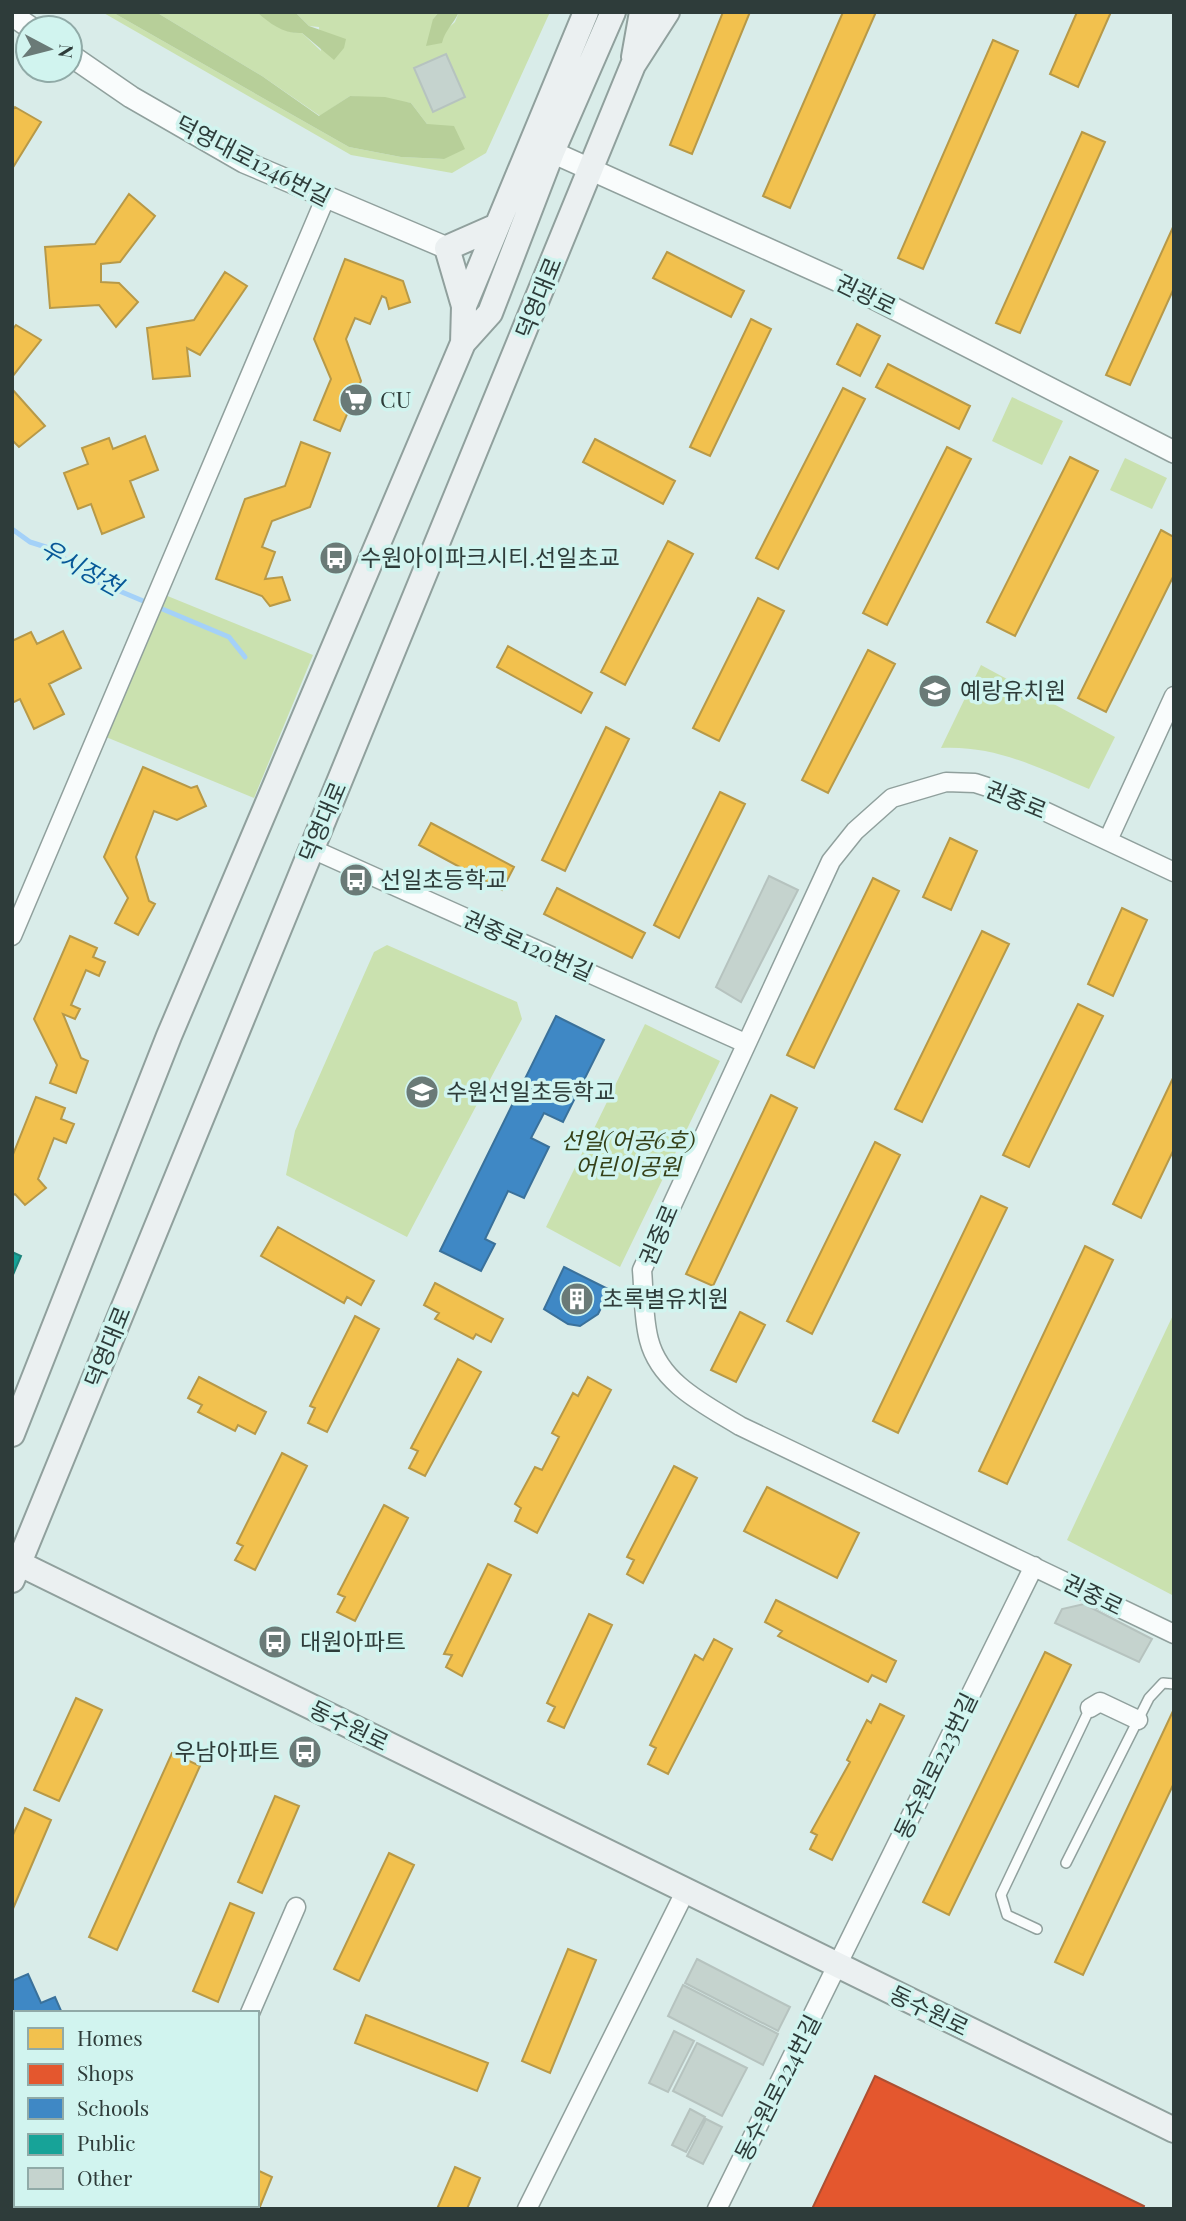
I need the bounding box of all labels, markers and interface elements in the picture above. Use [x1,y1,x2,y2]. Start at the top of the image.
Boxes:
north arrow [14,14,84,84]
text: N [53,43,81,60]
street label: 덕영대로1246번길 [171,107,336,212]
street label: 덕영대로 [507,252,568,342]
street label: 권광로 [831,266,902,321]
supermarket icon: CU [337,381,375,419]
place label: CU [380,383,412,414]
water label: 우시장천 [36,531,131,603]
bus stop icon: 수원아이파크시티.선일초교 [317,539,355,577]
place label: 수원아이파크시티.선일초교 [360,541,620,572]
school or university icon: 예랑유치원 [916,672,954,710]
place label: 예랑유치원 [960,674,1066,705]
street label: 권중로 [981,772,1052,825]
street label: 덕영대로 [291,776,352,866]
bus stop icon: 선일초등학교 [337,861,375,899]
place label: 선일초등학교 [380,863,507,894]
street label: 권중로120번길 [459,902,598,987]
school or university icon: 수원선일초등학교 [403,1073,441,1111]
place label: 수원선일초등학교 [446,1075,615,1106]
park label: 선일(어공6호) 어린이공원 [561,1124,695,1181]
street label: 권중로 [631,1199,684,1270]
building icon: 초록별유치원 [558,1280,596,1318]
place label: 초록별유치원 [602,1282,729,1313]
street label: 덕영대로 [76,1301,137,1391]
street label: 권중로 [1058,1566,1129,1621]
bus stop icon: 대원아파트 [256,1623,294,1661]
place label: 대원아파트 [300,1625,406,1656]
street label: 동수원로223번길 [886,1687,984,1844]
street label: 동수원로 [305,1692,394,1757]
bus stop icon: 우남아파트 [286,1733,324,1771]
place label: 우남아파트 [174,1735,280,1766]
street label: 동수원로 [885,1977,974,2042]
street label: 동수원로224번길 [726,2009,827,2166]
legend [14,2011,259,2207]
text: Homes [77,2023,143,2051]
text: Shops [77,2058,134,2086]
text: Schools [77,2093,149,2121]
text: Public [77,2128,135,2156]
text: Other [77,2163,133,2191]

